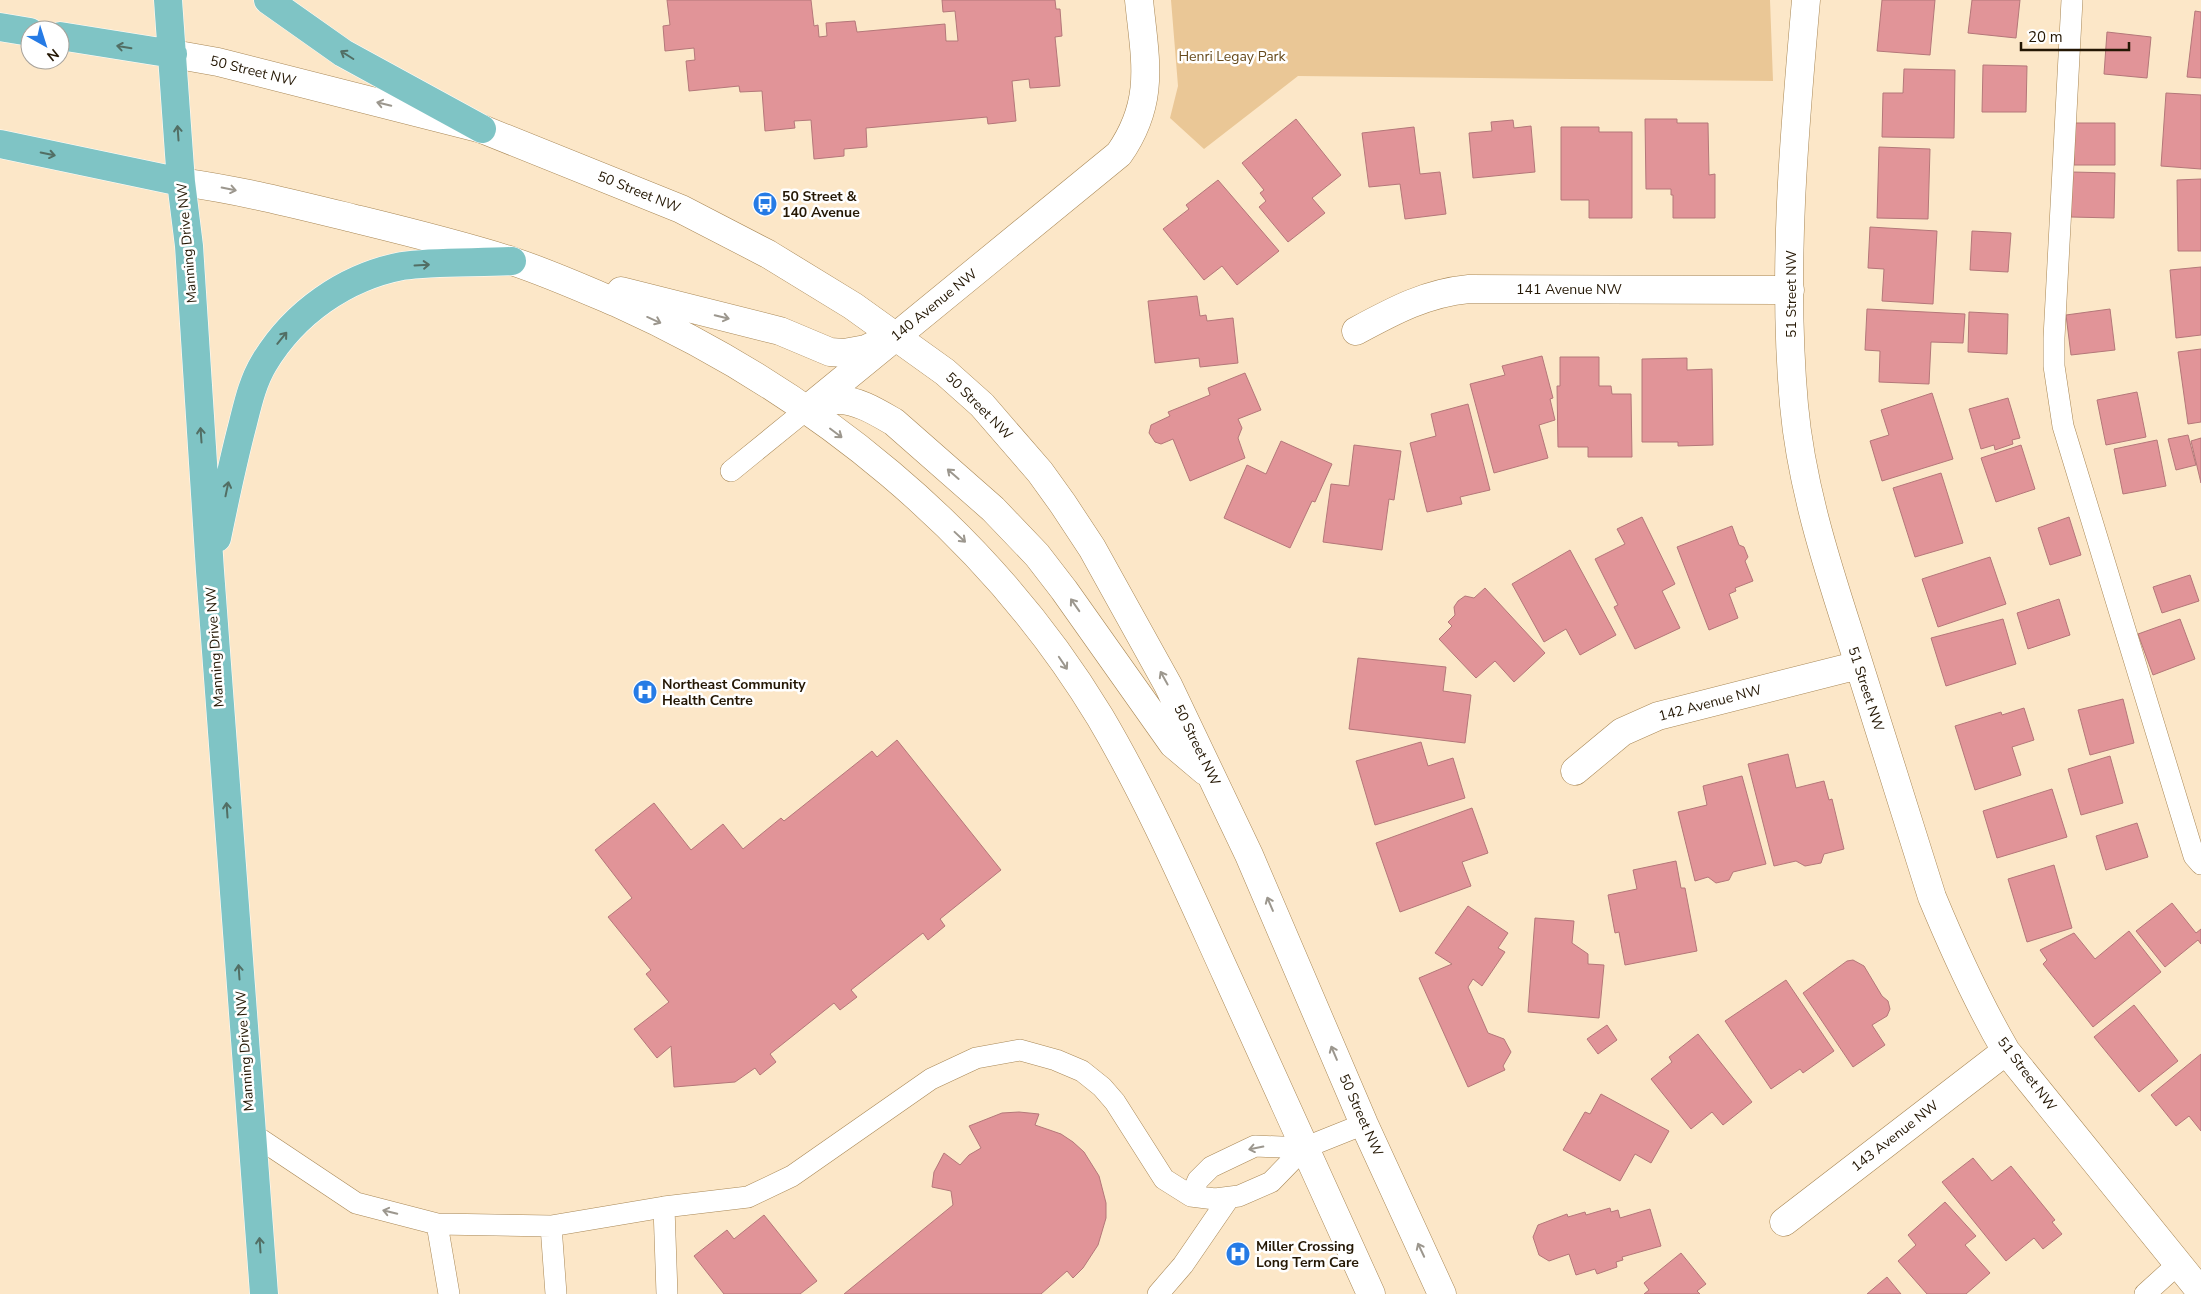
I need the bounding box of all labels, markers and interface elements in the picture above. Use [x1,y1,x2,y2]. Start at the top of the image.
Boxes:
north arrow [20,20,70,70]
scale bar [2021,20,2128,52]
text: 20 m [2028,27,2063,47]
one-way arrow [117,41,133,51]
text: N [43,44,63,65]
park label: Henri Legay Park [1178,47,1287,66]
one-way arrow [340,50,354,60]
street label: 50 Street NW [208,51,299,91]
one-way arrow [376,99,392,108]
one-way arrow [173,125,182,141]
one-way arrow [39,150,55,159]
street label: 50 Street NW [595,167,684,218]
street label: Manning Drive NW [172,181,202,304]
one-way arrow [221,185,237,194]
place label: 50 Street & 140 Avenue [782,187,860,222]
bus stop icon: 50 Street & 140 Avenue [752,191,778,217]
street label: 51 Street NW [1782,249,1801,338]
one-way arrow [413,261,429,270]
street label: 140 Avenue NW [887,264,982,346]
street label: 141 Avenue NW [1516,280,1622,299]
one-way arrow [714,313,730,322]
one-way arrow [646,316,661,325]
one-way arrow [276,332,287,345]
street label: 50 Street NW [941,368,1017,444]
one-way arrow [196,427,205,443]
one-way arrow [829,428,843,438]
one-way arrow [946,468,959,480]
one-way arrow [223,481,232,497]
one-way arrow [954,531,967,543]
street label: Manning Drive NW [201,585,229,708]
one-way arrow [1070,598,1080,612]
street label: 51 Street NW [1843,644,1889,734]
one-way arrow [1058,656,1068,670]
one-way arrow [1159,670,1169,685]
place label: Northeast Community Health Centre [662,675,806,710]
hospital icon: Northeast Community Health Centre [632,679,658,705]
street label: 142 Avenue NW [1656,680,1764,726]
street label: 50 Street NW [1169,701,1225,789]
one-way arrow [223,802,232,818]
one-way arrow [1265,897,1275,912]
one-way arrow [235,964,244,980]
street label: Manning Drive NW [231,989,259,1112]
street label: 51 Street NW [1993,1033,2061,1115]
one-way arrow [1328,1046,1338,1061]
street label: 50 Street NW [1334,1071,1388,1160]
street label: 143 Avenue NW [1847,1096,1943,1176]
one-way arrow [1248,1144,1264,1153]
one-way arrow [382,1207,398,1216]
place label: Miller Crossing Long Term Care [1256,1237,1359,1272]
one-way arrow [255,1238,264,1254]
hospital icon: Miller Crossing Long Term Care [1225,1241,1251,1267]
one-way arrow [1416,1243,1426,1258]

